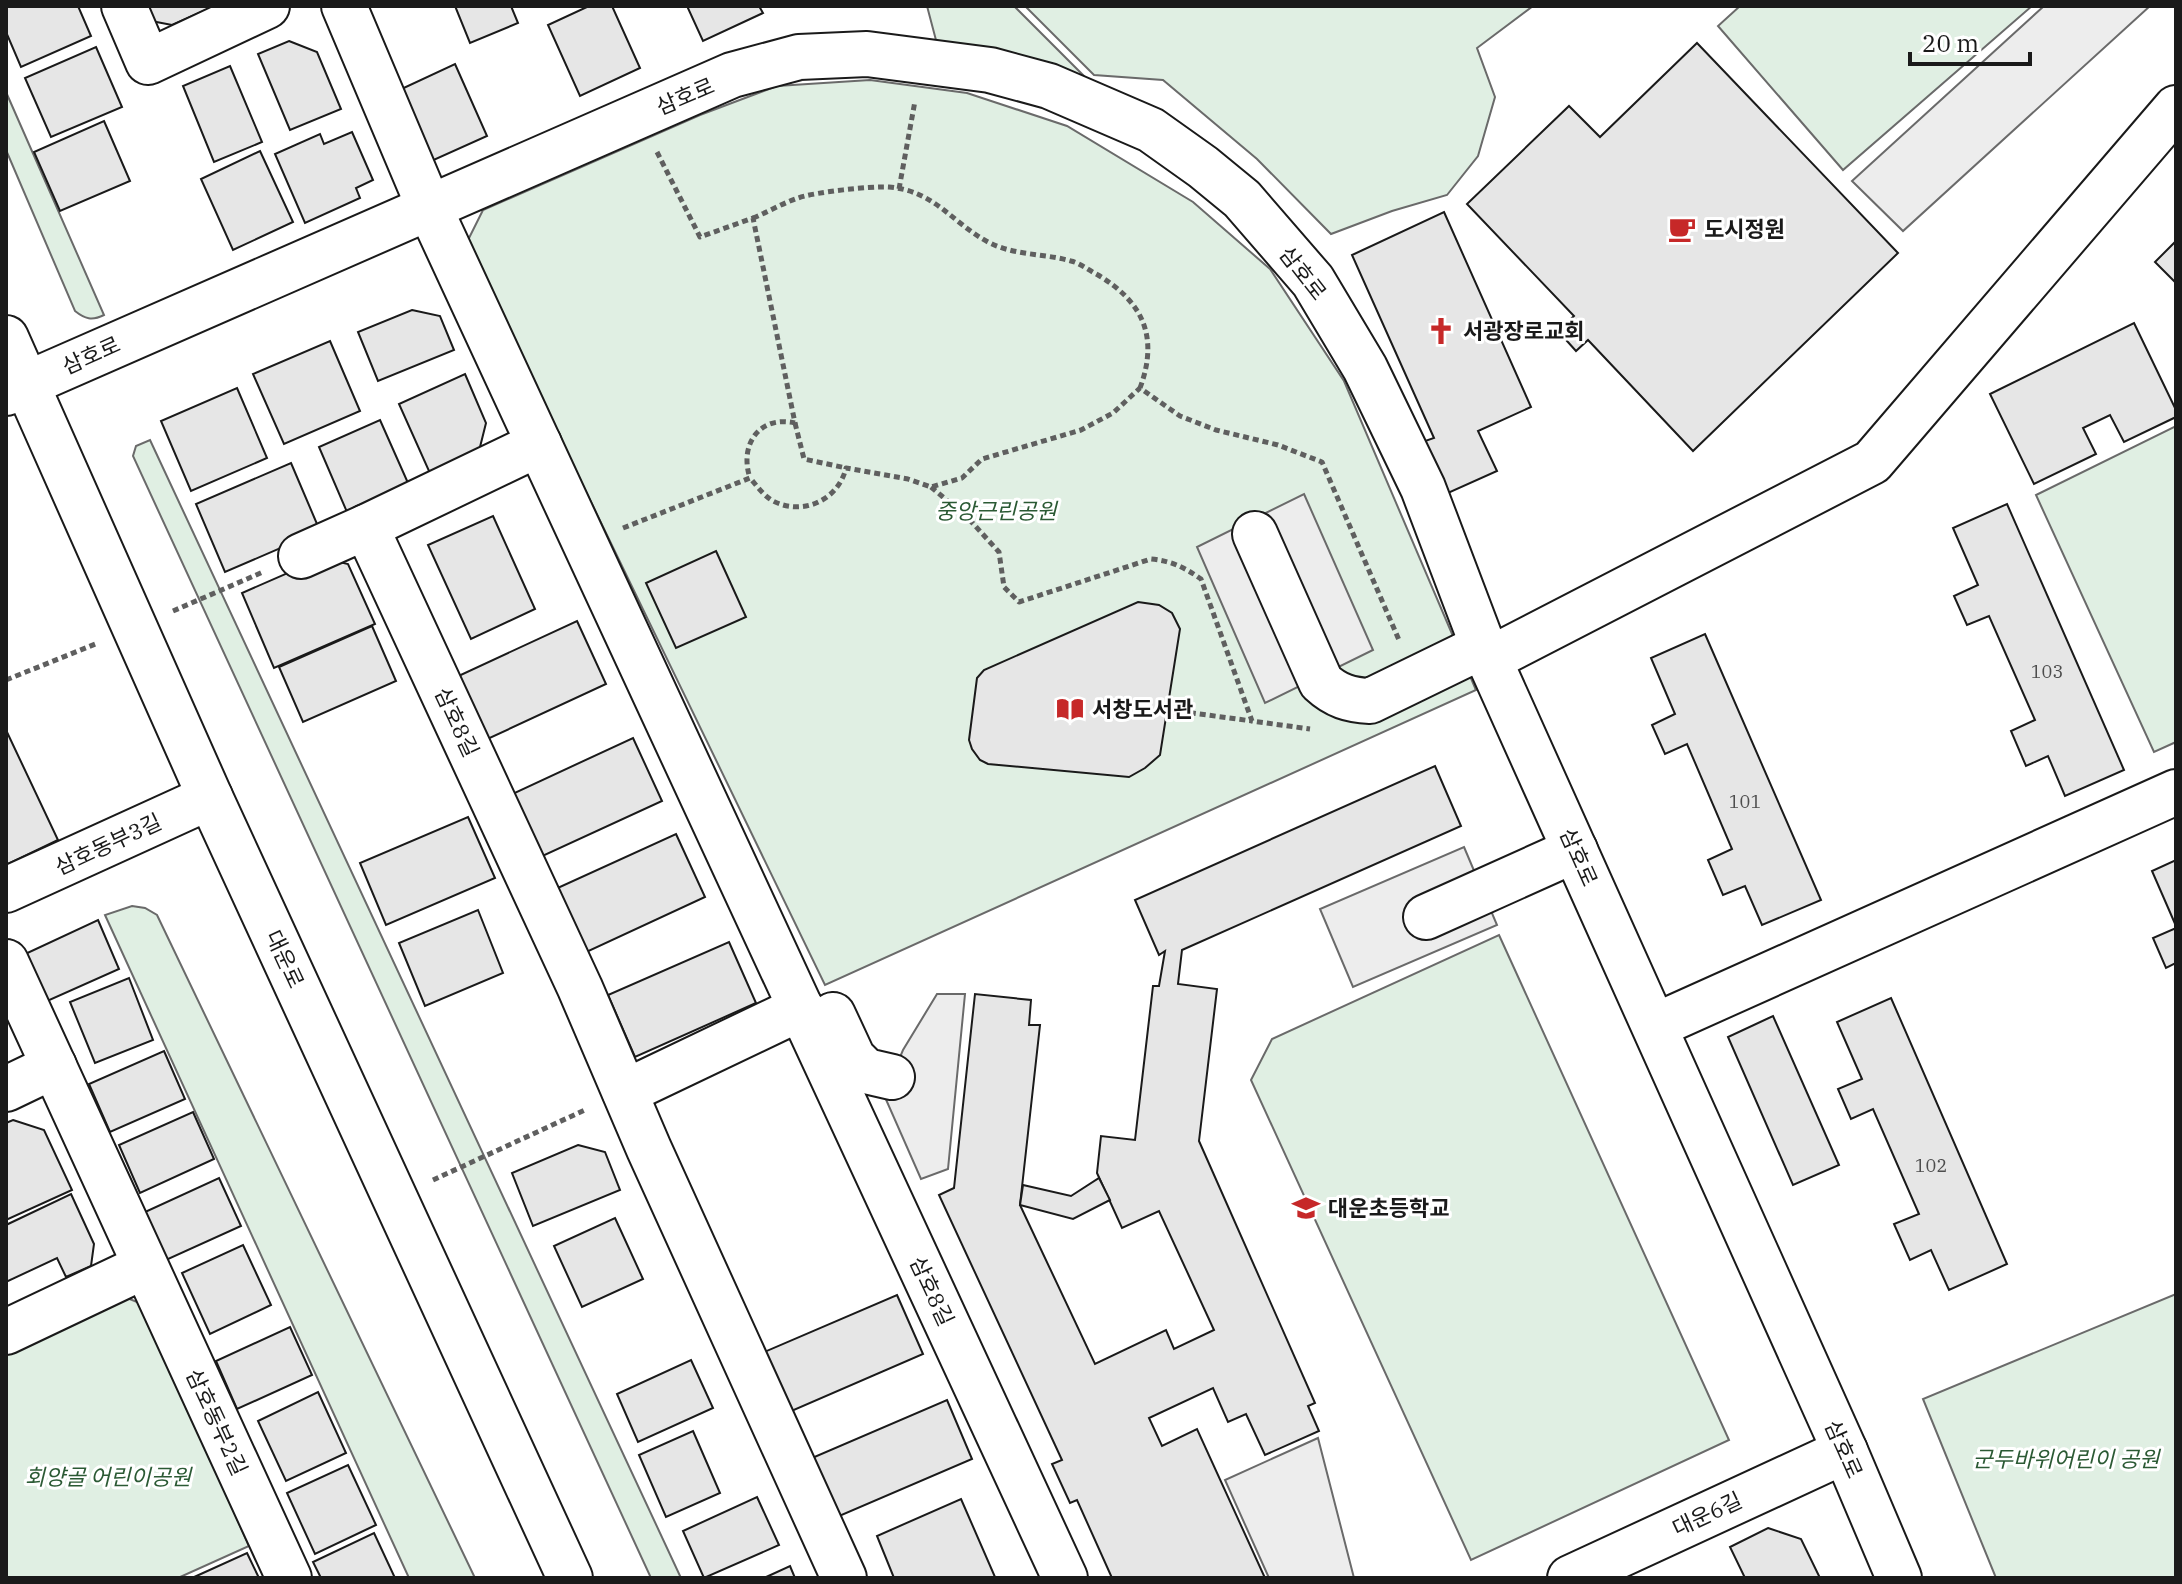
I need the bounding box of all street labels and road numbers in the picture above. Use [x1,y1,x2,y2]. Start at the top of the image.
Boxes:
street label: 삼호로 [651,70,718,121]
street label: 삼호로 [1273,240,1334,306]
street label: 삼호로 [57,329,124,380]
street label: 삼호8길 [429,682,486,761]
street label: 삼호동부3길 [50,806,166,881]
street label: 삼호로 [1554,823,1605,890]
street label: 대운로 [259,925,311,992]
street label: 삼호8길 [904,1251,961,1330]
street label: 삼호동부2길 [180,1364,255,1480]
street label: 삼호로 [1819,1415,1870,1482]
street label: 대운6길 [1667,1485,1746,1542]

